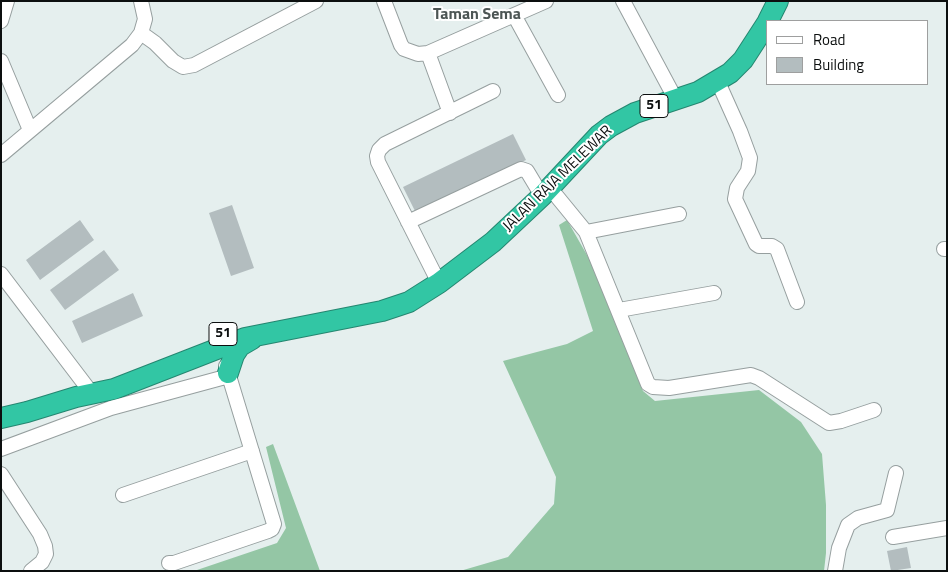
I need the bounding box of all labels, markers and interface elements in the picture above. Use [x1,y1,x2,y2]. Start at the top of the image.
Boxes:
district label: Taman Sema [433,5,521,25]
legend [766,20,928,85]
text: Road [813,28,845,51]
text: Building [813,53,864,76]
road number: 51 [640,94,668,118]
street label: JALAN RAJA MELEWAR [500,122,616,236]
road number: 51 [209,322,237,346]

